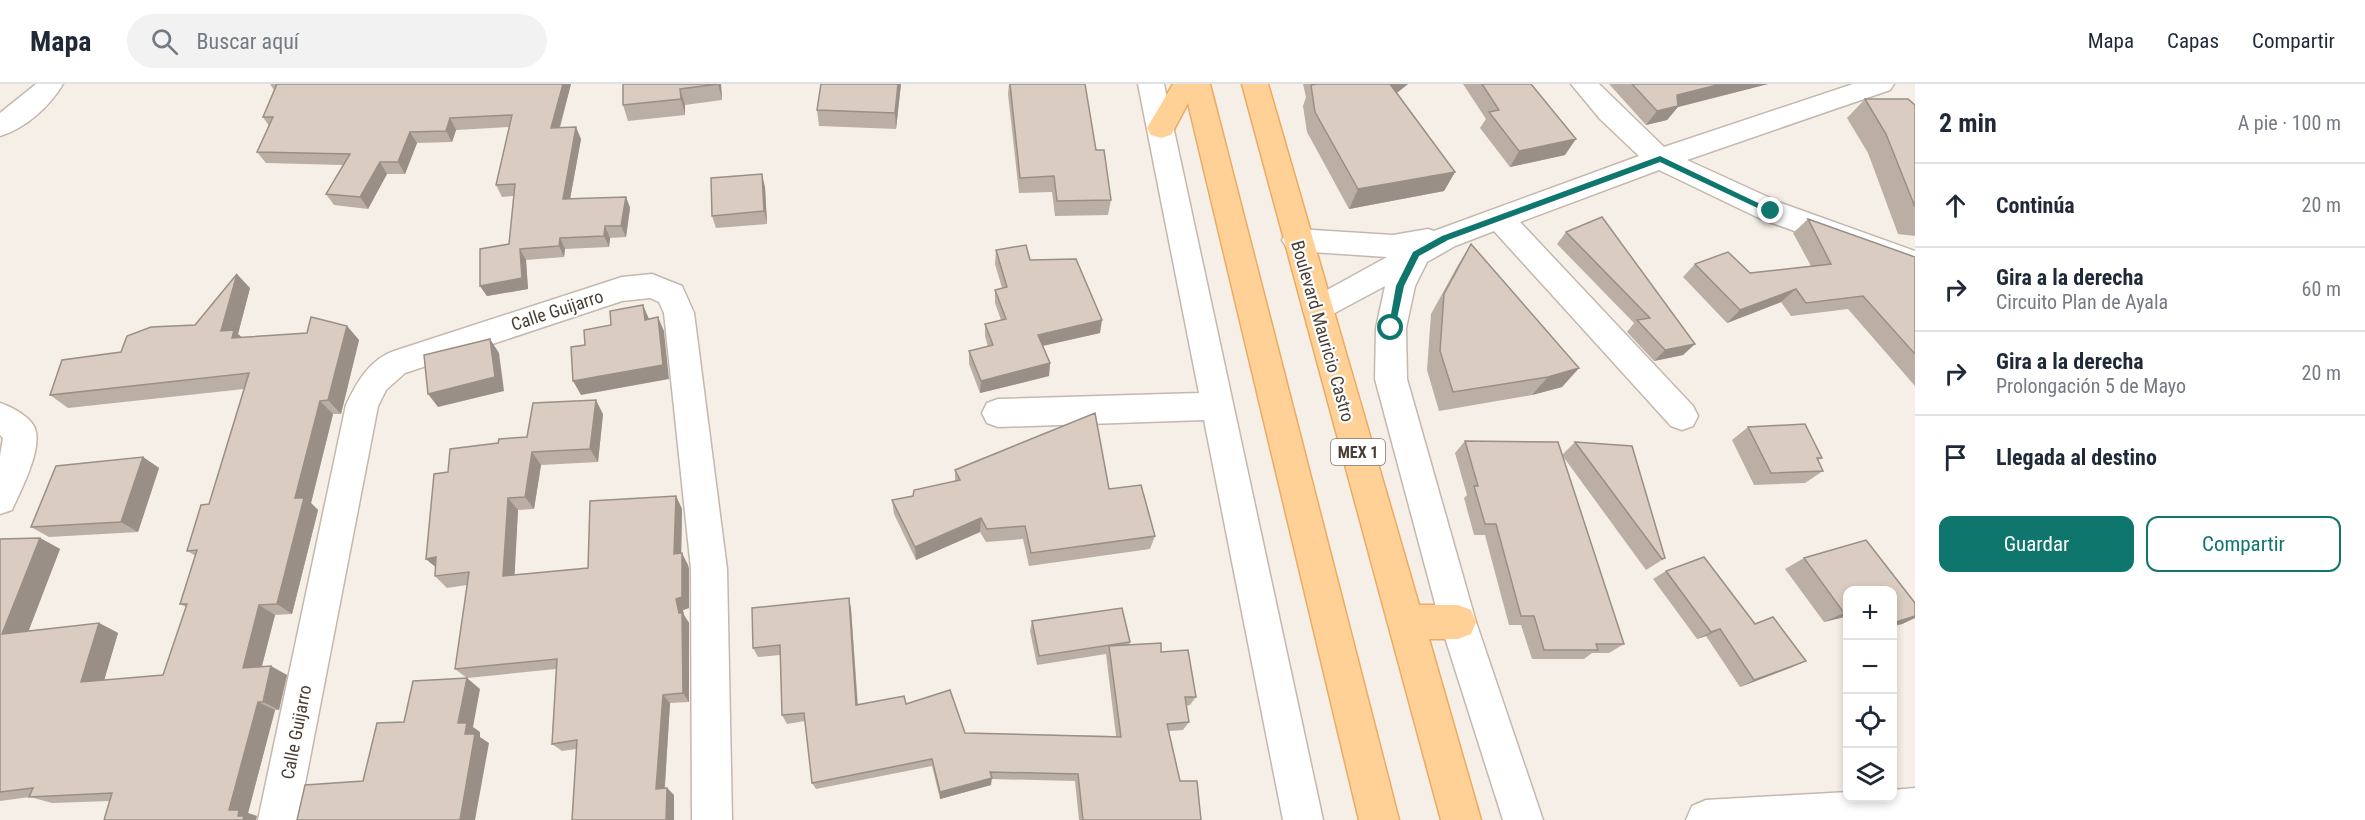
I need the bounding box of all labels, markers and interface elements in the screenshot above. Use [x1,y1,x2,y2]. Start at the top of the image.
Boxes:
search box [127,14,547,68]
text: Mapa [30,25,91,58]
icon: search [148,25,181,58]
text: Buscar aquí [196,29,299,54]
text: Mapa [2088,29,2134,53]
text: Capas [2167,29,2219,53]
text: Compartir [2252,29,2335,53]
text: 2 min [1939,108,1997,138]
text: A pie · 100 m [2238,111,2341,135]
icon: ahead [1939,189,1972,222]
text: Continúa [1996,193,2075,218]
text: 20 m [2302,193,2341,217]
route end [1757,197,1783,223]
street label: Boulevard Mauricio Castro [1287,238,1359,424]
text: Gira a la derecha [1996,265,2144,290]
icon: right [1939,273,1972,306]
text: 60 m [2302,277,2341,301]
street label: Calle Guijarro [508,285,606,335]
text: Circuito Plan de Ayala [1996,290,2168,314]
route start [1377,314,1403,340]
text: Gira a la derecha [1996,349,2144,374]
icon: right [1939,357,1972,390]
text: 20 m [2302,361,2341,385]
text: Prolongación 5 de Mayo [1996,374,2186,398]
road number: MEX 1 [1331,439,1385,465]
icon: arrive [1939,441,1972,474]
text: Llegada al destino [1996,445,2157,470]
button: Guardar [1939,516,2134,572]
button: Compartir [2146,516,2341,572]
map controls [1843,586,1897,802]
button: + [1843,586,1897,640]
button: − [1843,640,1897,694]
street label: Calle Guijarro [277,683,315,781]
button: locate [1843,694,1897,748]
button: layers [1843,748,1897,802]

